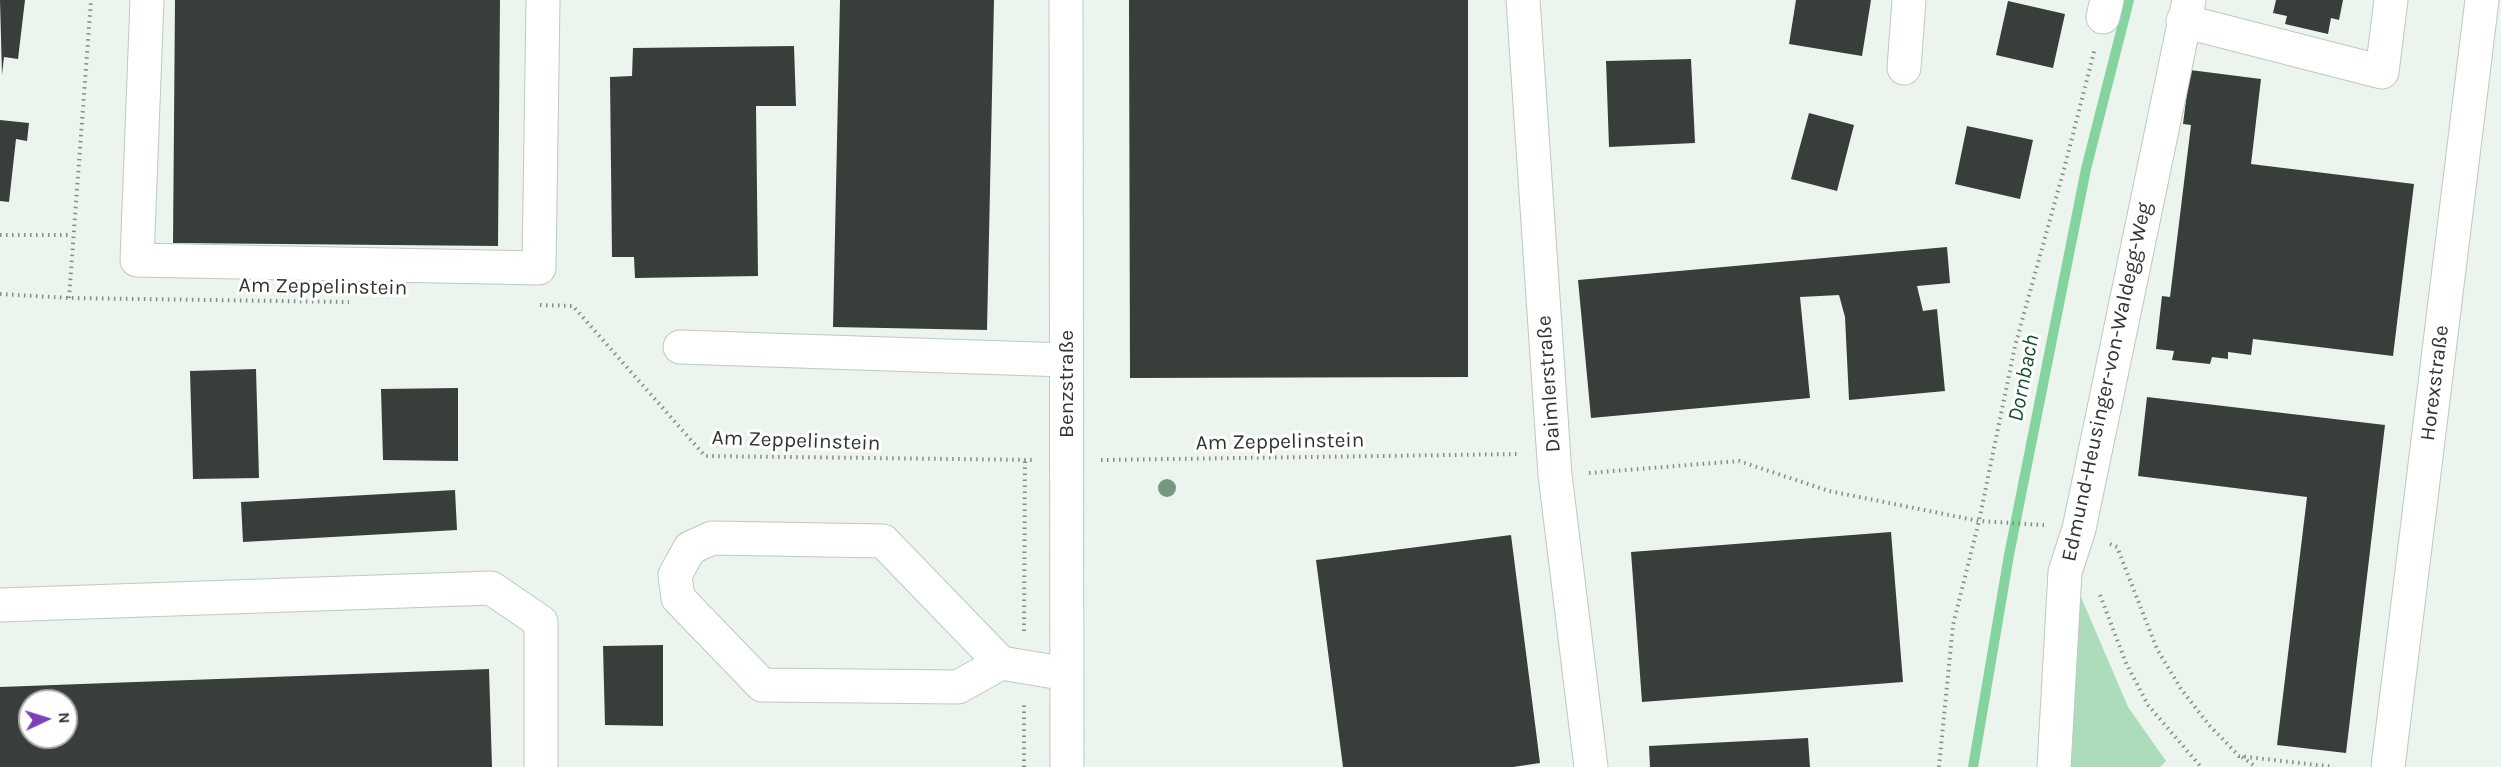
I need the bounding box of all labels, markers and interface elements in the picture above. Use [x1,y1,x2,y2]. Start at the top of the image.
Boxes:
street label: Edmund-Heusinger-von-Waldegg-Weg [2057,200,2157,564]
street label: Am Zeppelinstein [238,273,408,301]
street label: Daimlerstraße [1532,315,1566,453]
street label: Horexstraße [2415,324,2455,442]
street label: Benzstraße [1054,330,1080,438]
water label: Dornbach [2003,332,2045,424]
street label: Am Zeppelinstein [711,425,881,457]
street label: Am Zeppelinstein [1195,428,1365,456]
north arrow [18,689,78,749]
text: N [55,711,74,724]

